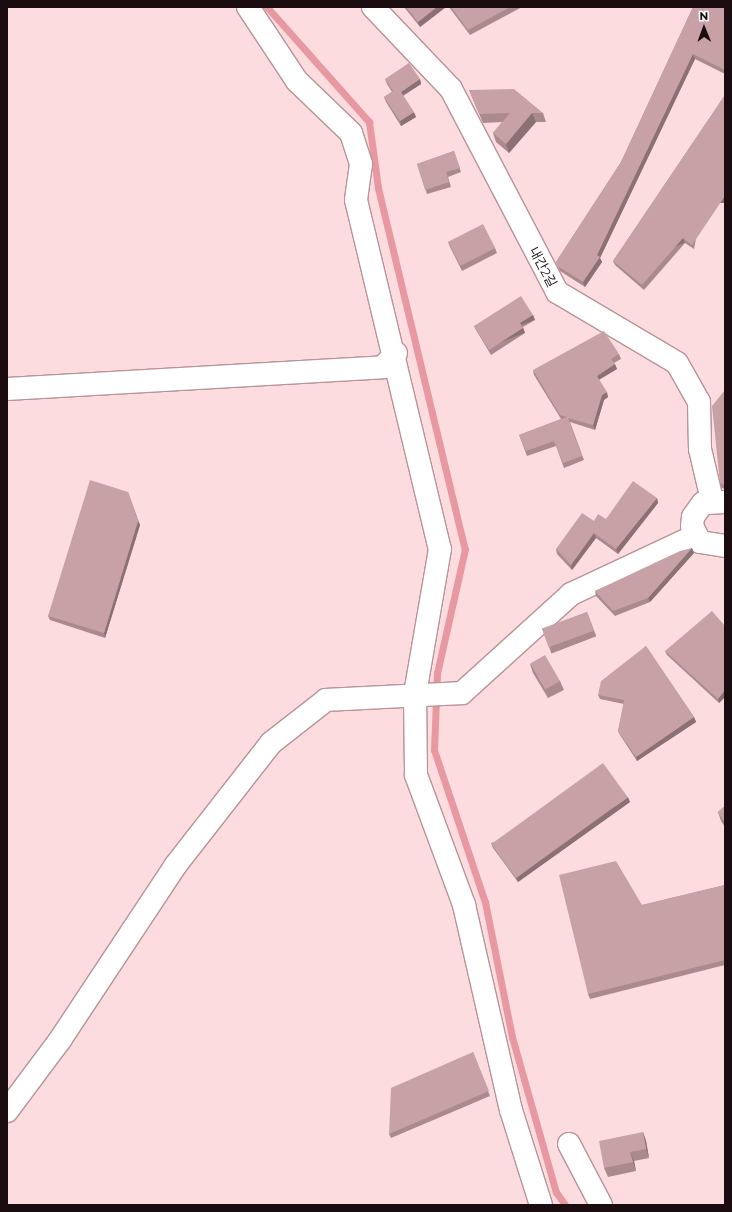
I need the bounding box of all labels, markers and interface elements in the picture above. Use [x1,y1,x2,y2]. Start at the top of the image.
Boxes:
north arrow [684,8,724,48]
text: N [699,9,708,23]
street label: 내간2길 [526,244,560,290]

